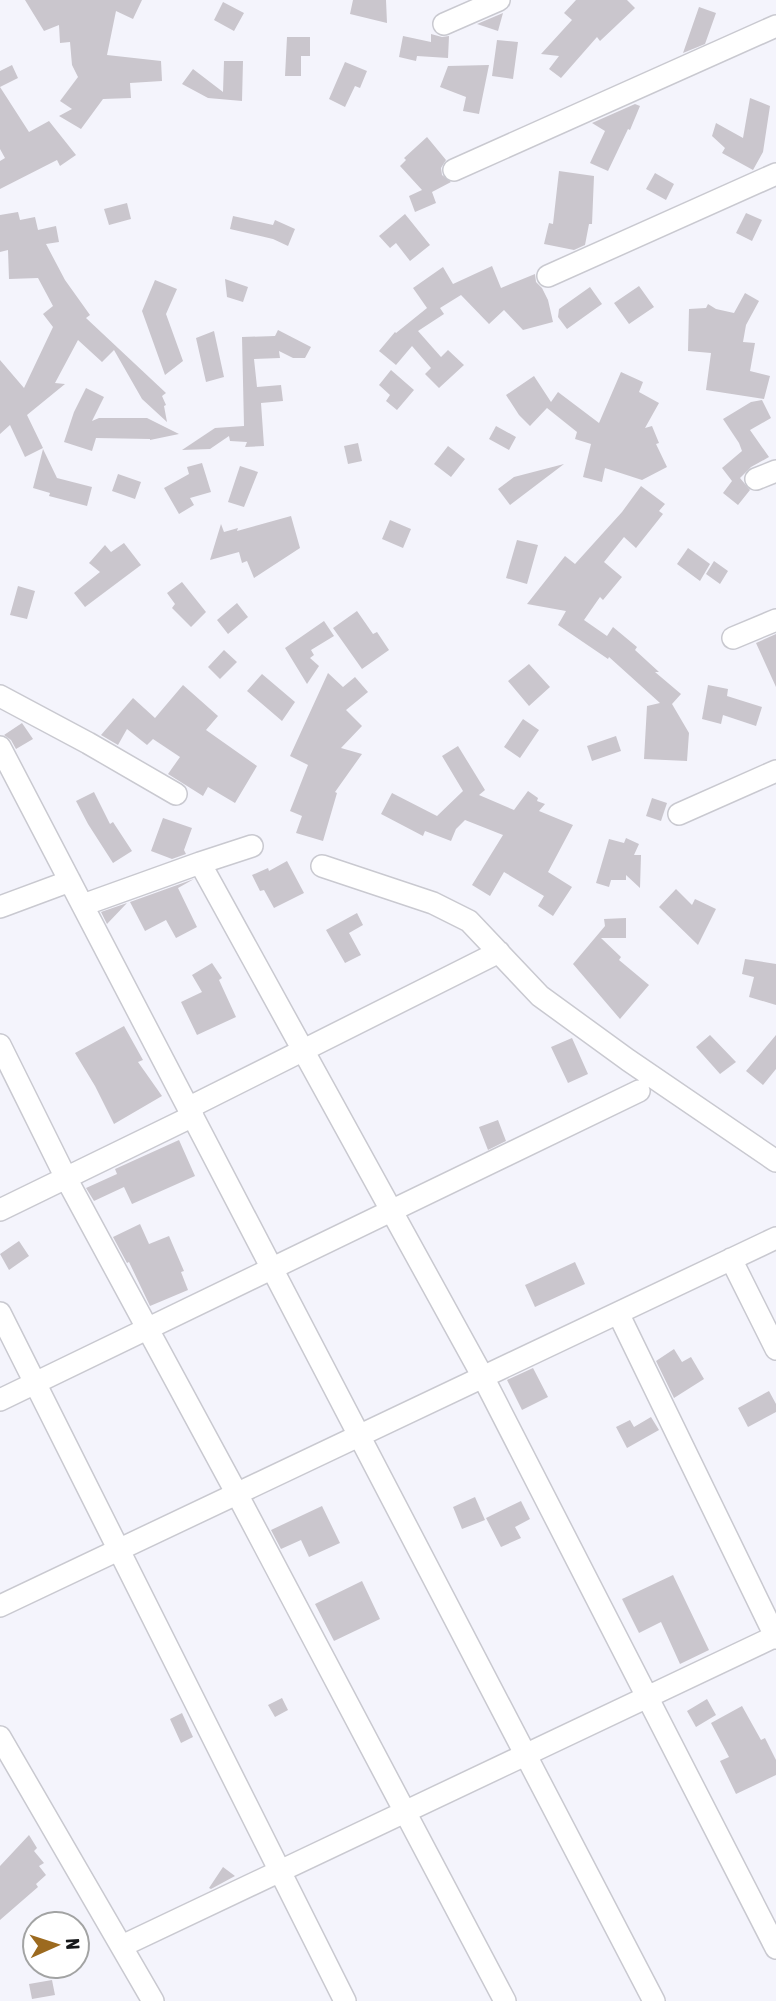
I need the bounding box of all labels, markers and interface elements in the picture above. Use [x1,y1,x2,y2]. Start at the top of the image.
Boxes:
north arrow [21,1910,91,1980]
text: N [62,1938,84,1950]

